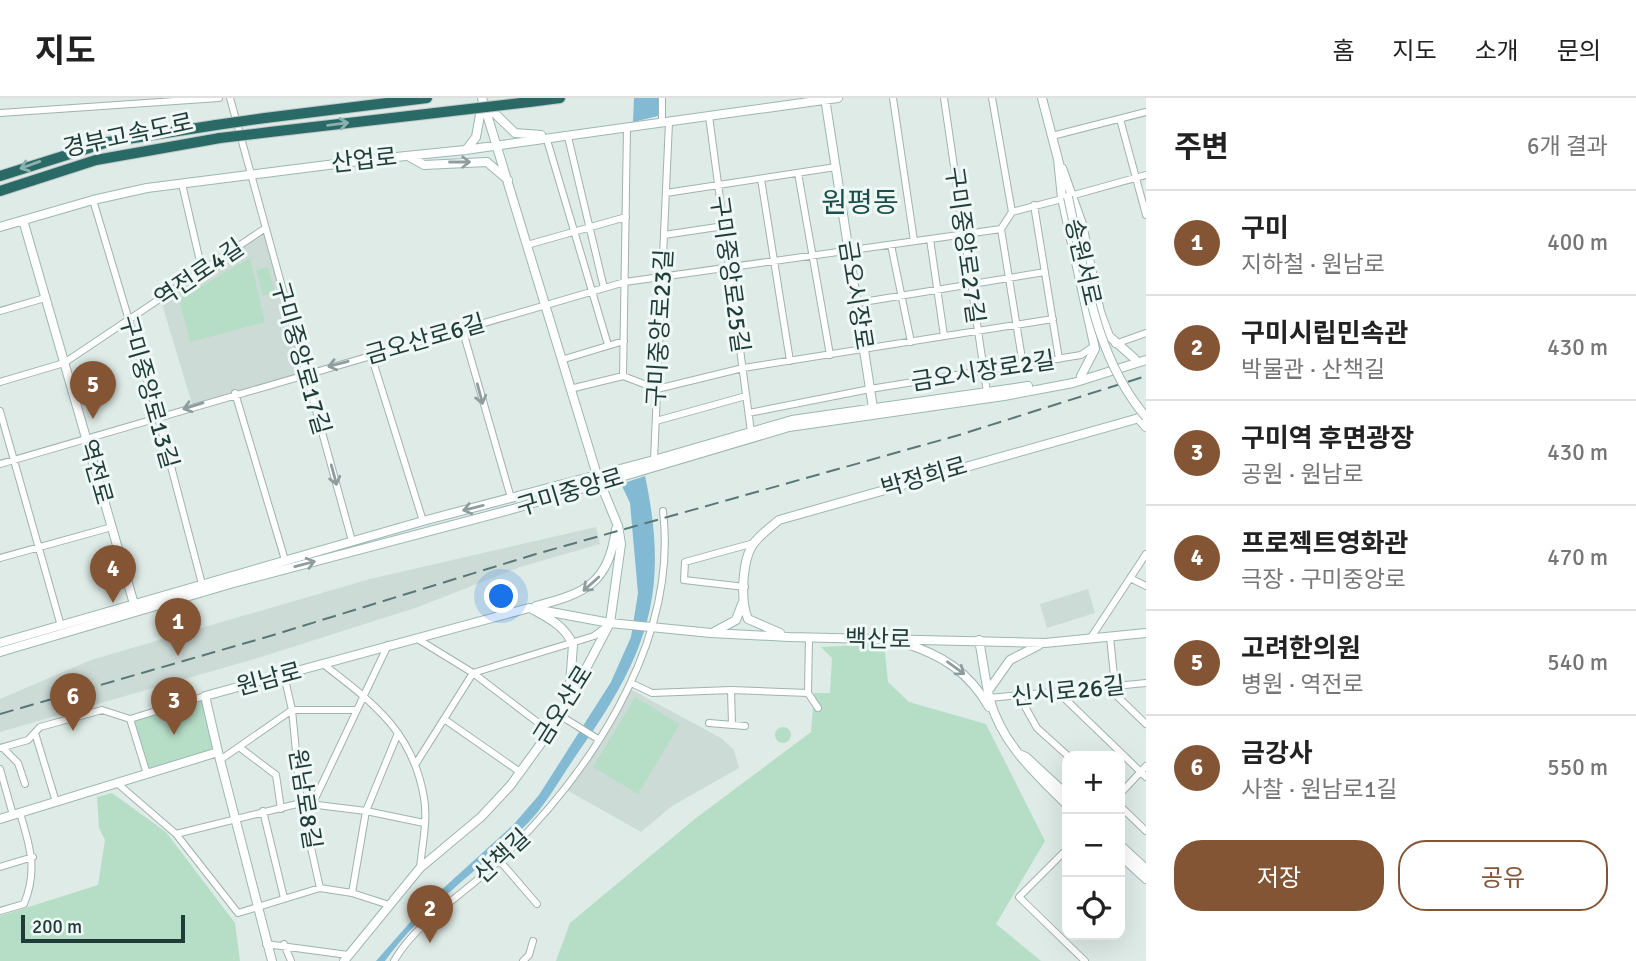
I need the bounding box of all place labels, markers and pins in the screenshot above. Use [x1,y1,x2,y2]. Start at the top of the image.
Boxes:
pin: 5 [70,361,116,419]
pin: 4 [90,545,136,603]
pin: 1 [155,598,201,656]
pin: 6 [50,673,96,731]
pin: 3 [151,677,197,735]
pin: 2 [407,885,453,943]

